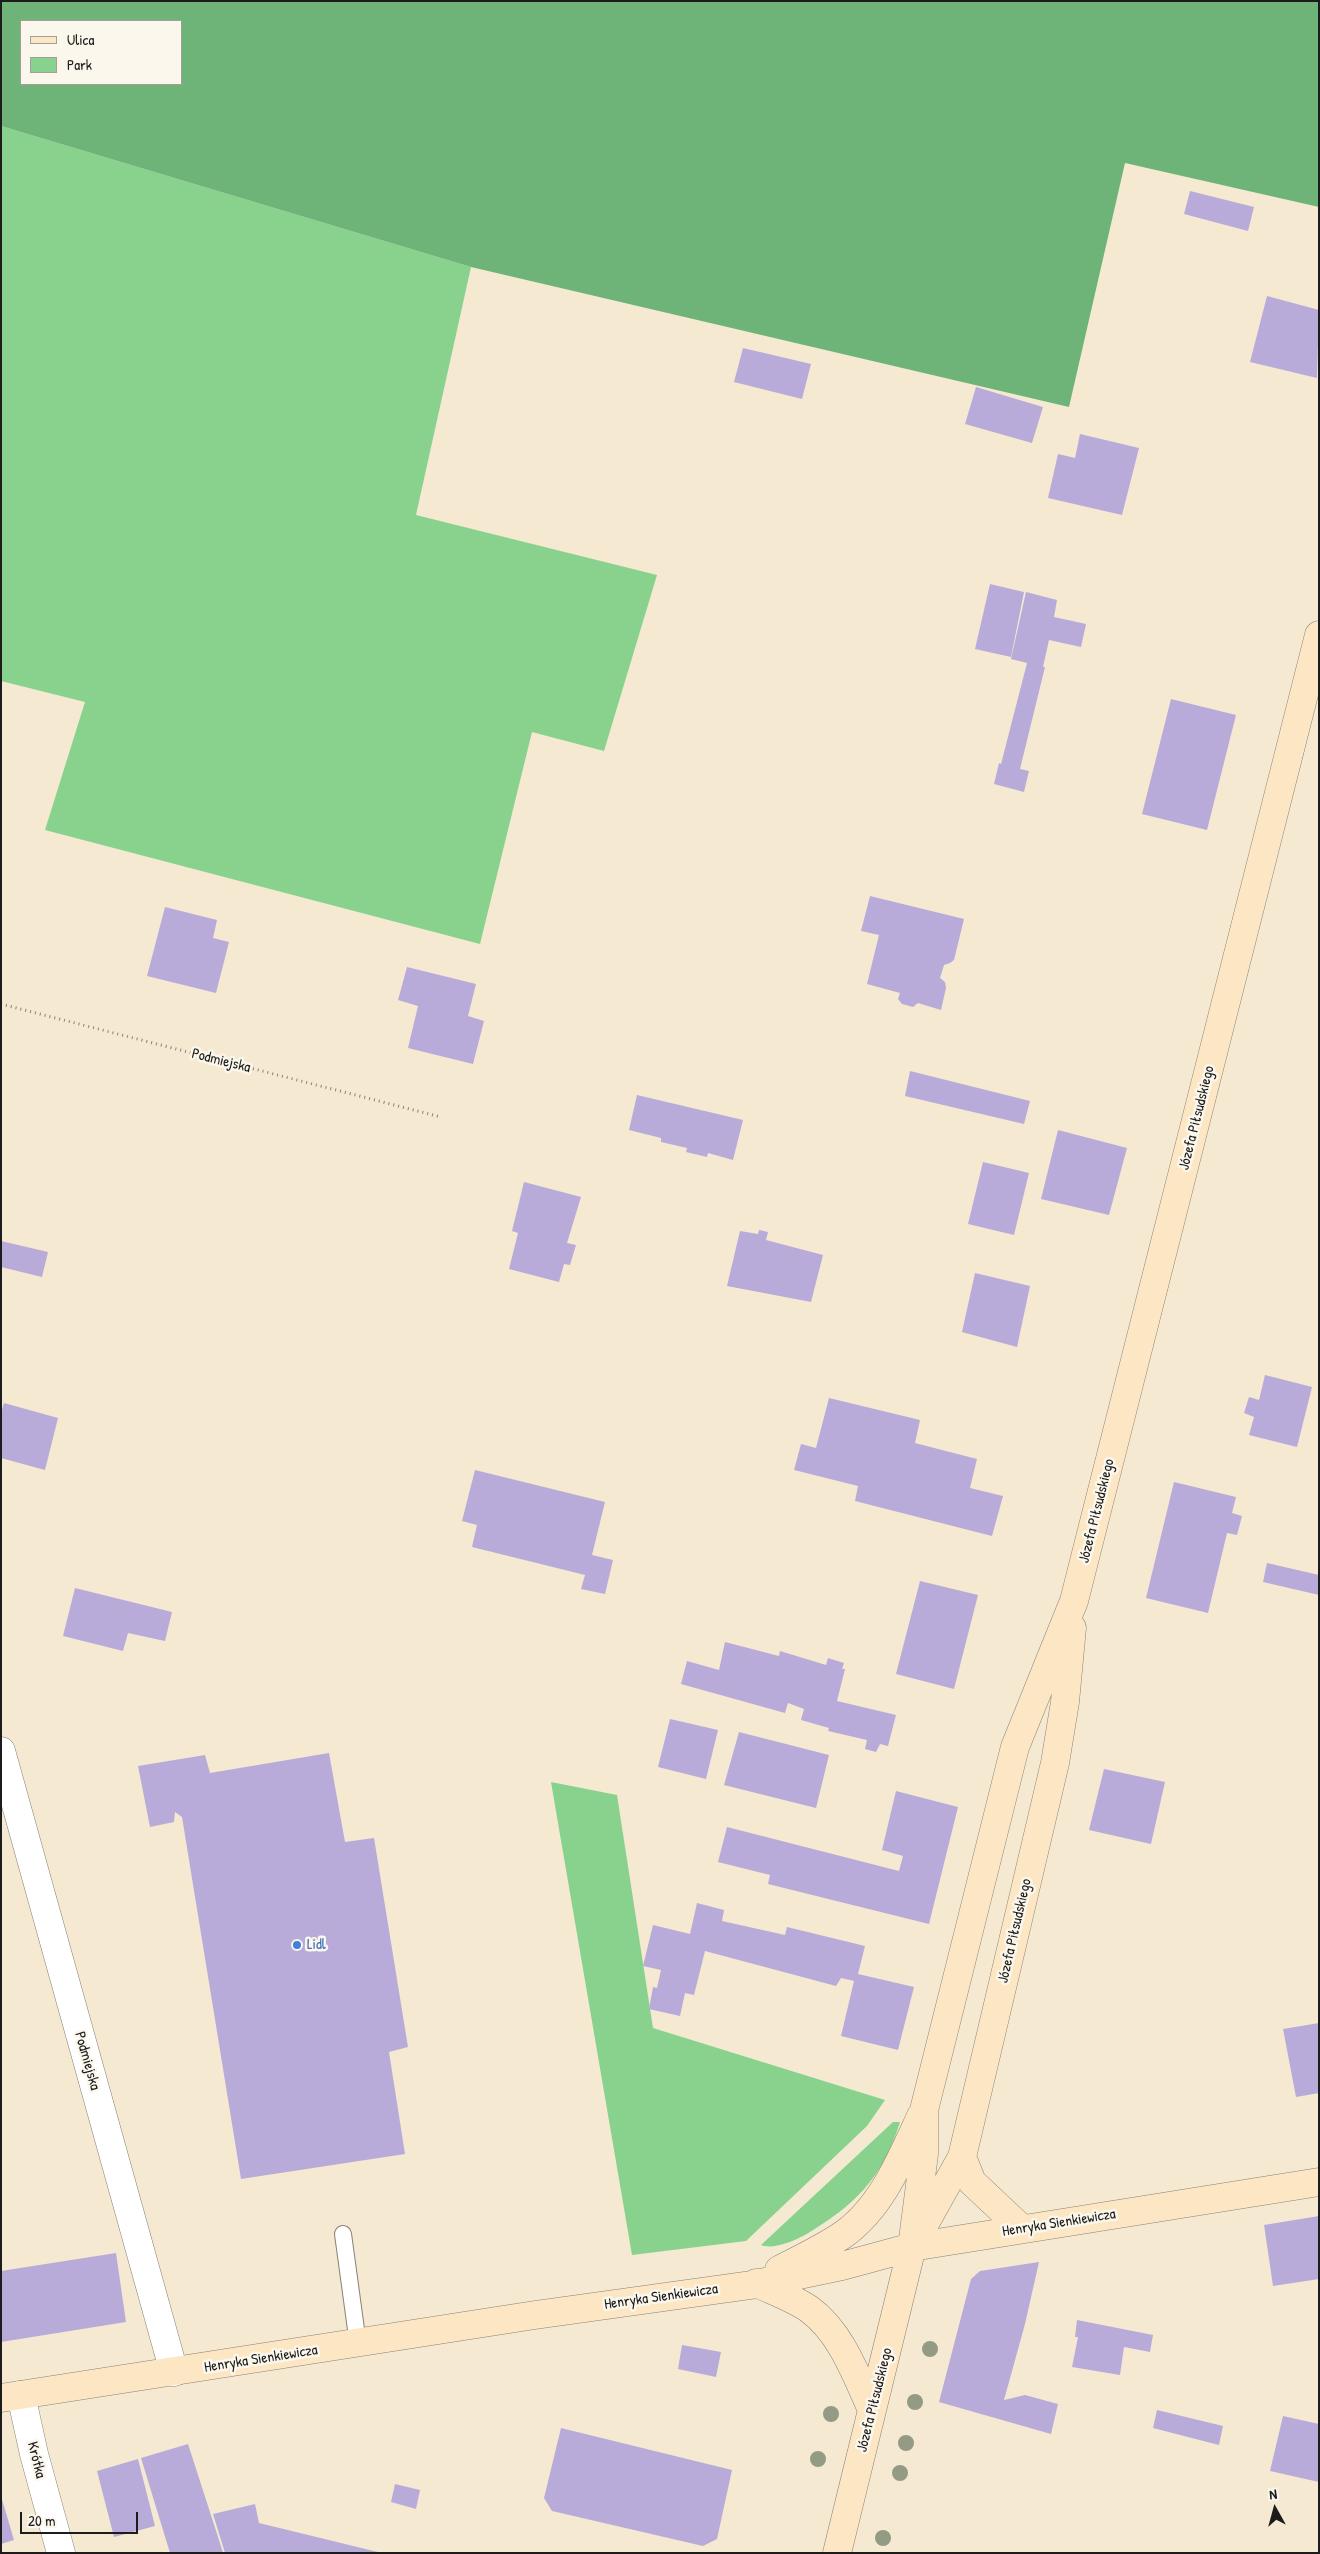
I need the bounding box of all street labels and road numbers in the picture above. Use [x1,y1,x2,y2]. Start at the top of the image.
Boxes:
street label: Podmiejska [190,1045,252,1077]
street label: Józefa Piłsudskiego [1175,1064,1219,1172]
street label: Józefa Piłsudskiego [1075,1457,1119,1565]
street label: Józefa Piłsudskiego [994,1877,1036,1985]
street label: Podmiejska [70,2030,104,2092]
street label: Henryka Sienkiewicza [1001,2205,1117,2241]
street label: Henryka Sienkiewicza [603,2280,719,2314]
street label: Henryka Sienkiewicza [203,2341,319,2377]
street label: Józefa Piłsudskiego [853,2346,897,2454]
street label: Krótka [23,2440,49,2480]

